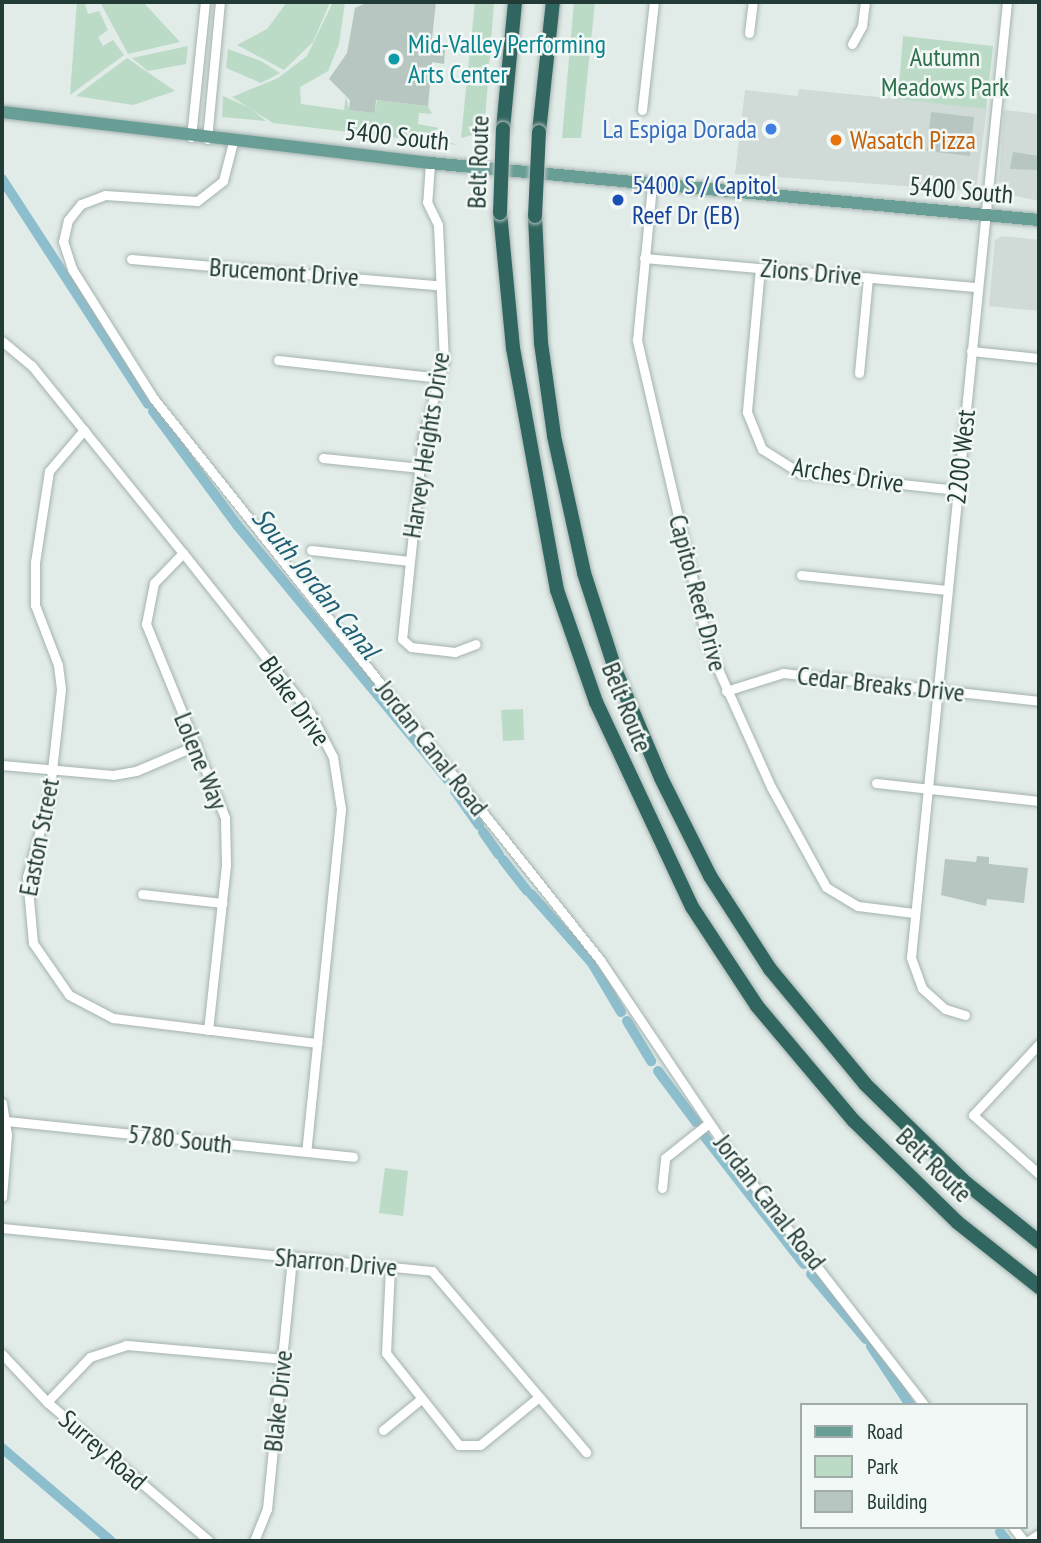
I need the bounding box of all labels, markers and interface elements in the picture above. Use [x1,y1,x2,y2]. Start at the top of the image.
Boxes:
place label: Mid-Valley Performing Arts Center [408,28,607,90]
park label: Autumn Meadows Park [881,41,1009,102]
marker: Mid-Valley Performing Arts Center [386,51,402,67]
place label: La Espiga Dorada [603,113,757,145]
street label: 5400 South [343,115,451,157]
street label: Belt Route [461,115,495,209]
marker: La Espiga Dorada [763,121,779,137]
place label: Wasatch Pizza [850,124,976,156]
marker: Wasatch Pizza [828,132,844,148]
place label: 5400 S / Capitol Reef Dr (EB) [632,169,777,230]
street label: 5400 South [908,170,1014,210]
marker: 5400 S / Capitol Reef Dr (EB) [610,192,626,208]
street label: Brucemont Drive [208,251,360,293]
street label: Zions Drive [759,252,863,292]
street label: Harvey Heights Drive [396,349,456,541]
street label: 2200 West [940,408,982,506]
street label: Arches Drive [790,451,906,499]
water label: South Jordan Canal [245,501,387,665]
street label: Capitol Reef Drive [662,511,734,675]
street label: Blake Drive [253,650,337,752]
street label: Belt Route [595,658,659,756]
street label: Cedar Breaks Drive [796,660,966,708]
street label: Jordan Canal Road [370,674,494,822]
street label: Lolene Way [167,708,235,814]
street label: Easton Street [12,775,66,899]
street label: 5780 South [126,1118,234,1160]
street label: Belt Route [890,1121,978,1209]
street label: Jordan Canal Road [708,1128,832,1276]
street label: Sharron Drive [274,1241,398,1283]
street label: Blake Drive [257,1349,299,1453]
street label: Surrey Road [53,1403,153,1497]
legend [800,1403,1027,1529]
text: Road [867,1418,903,1445]
text: Park [867,1453,898,1480]
text: Building [867,1488,927,1515]

